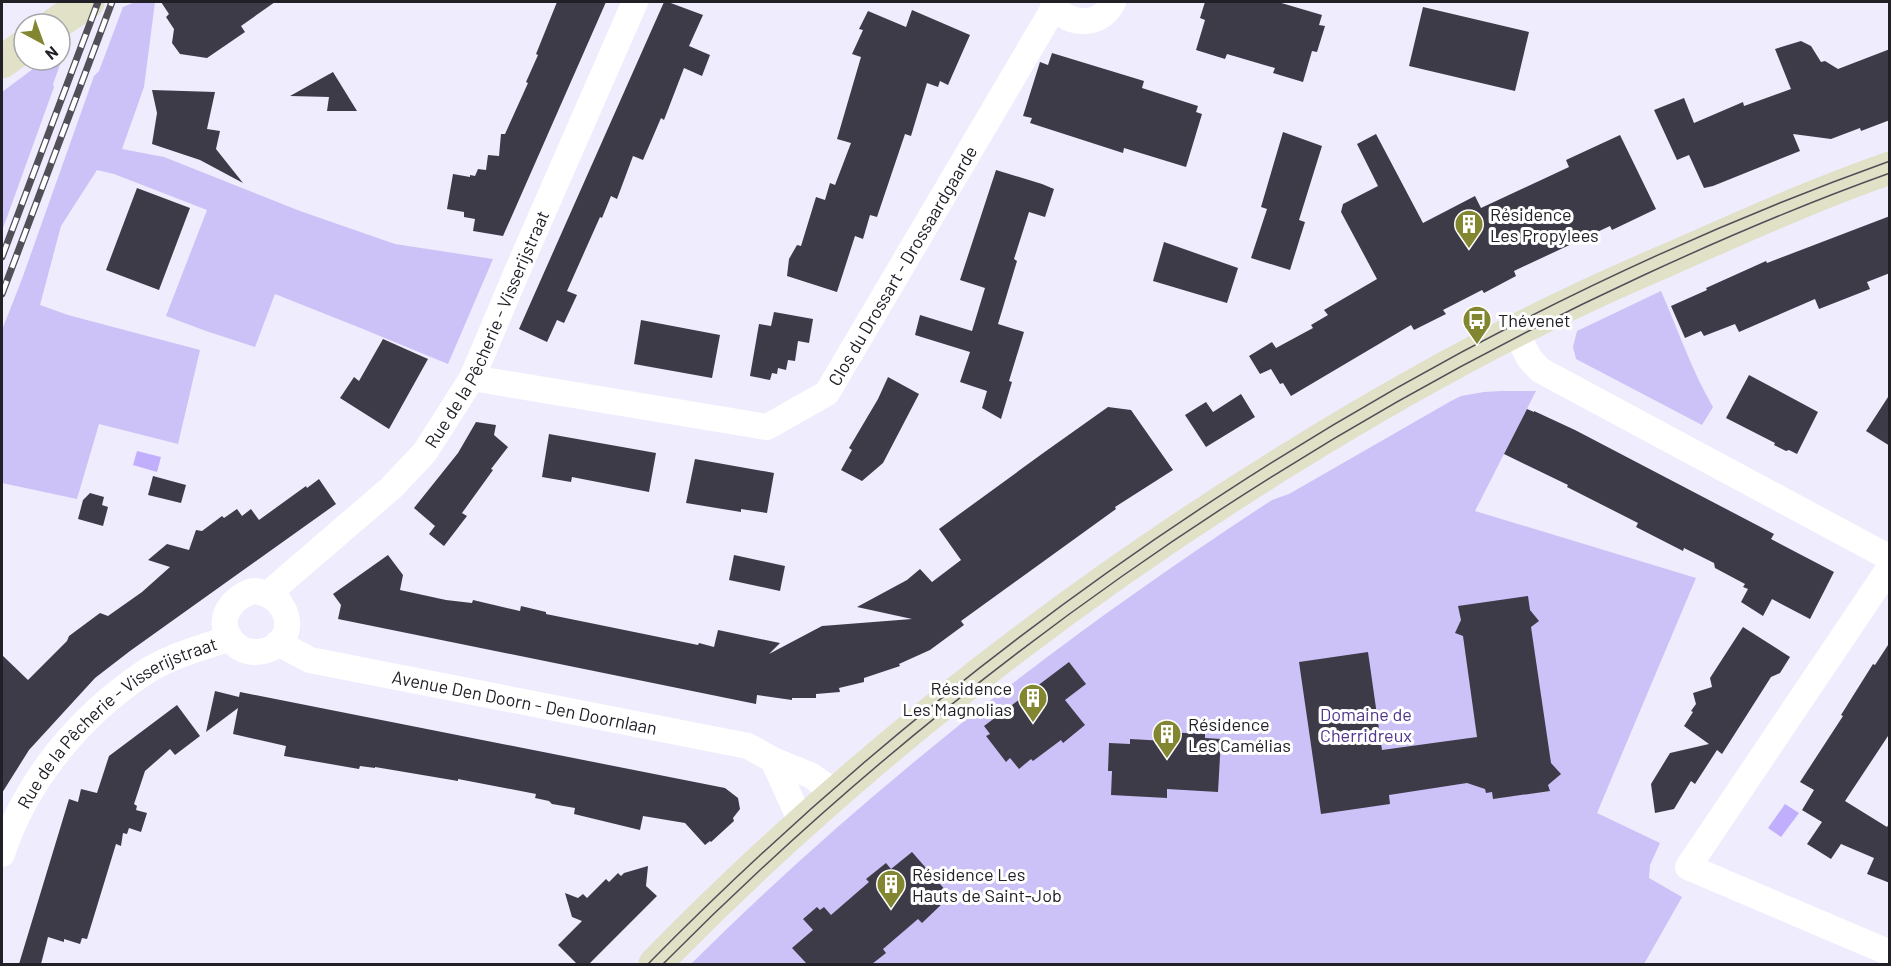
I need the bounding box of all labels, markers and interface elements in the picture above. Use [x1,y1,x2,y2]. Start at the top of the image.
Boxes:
north arrow [12,12,72,72]
text: N [42,43,62,64]
street label: Clos du Drossart - Drossaardgaarde [823,142,981,389]
place label: Résidence Les Propylees [1490,203,1599,246]
street label: Rue de la Pêcherie - Visserijstraat [420,207,553,452]
building icon: Résidence Les Propylees [1453,208,1485,250]
bus stop icon: Thévenet [1461,304,1493,346]
place label: Thévenet [1498,309,1571,331]
street label: Rue de la Pêcherie - Visserijstraat [12,632,220,812]
street label: Avenue Den Doorn - Den Doornlaan [390,665,659,739]
place label: Résidence Les Magnolias [902,677,1012,720]
building icon: Résidence Les Magnolias [1017,682,1049,724]
park label: Domaine de Cherridreux [1320,703,1412,746]
place label: Résidence Les Camélias [1188,713,1291,756]
building icon: Résidence Les Camélias [1151,718,1183,760]
place label: Résidence Les Hauts de Saint-Job [912,863,1062,906]
building icon: Résidence Les Hauts de Saint-Job [875,868,907,910]

